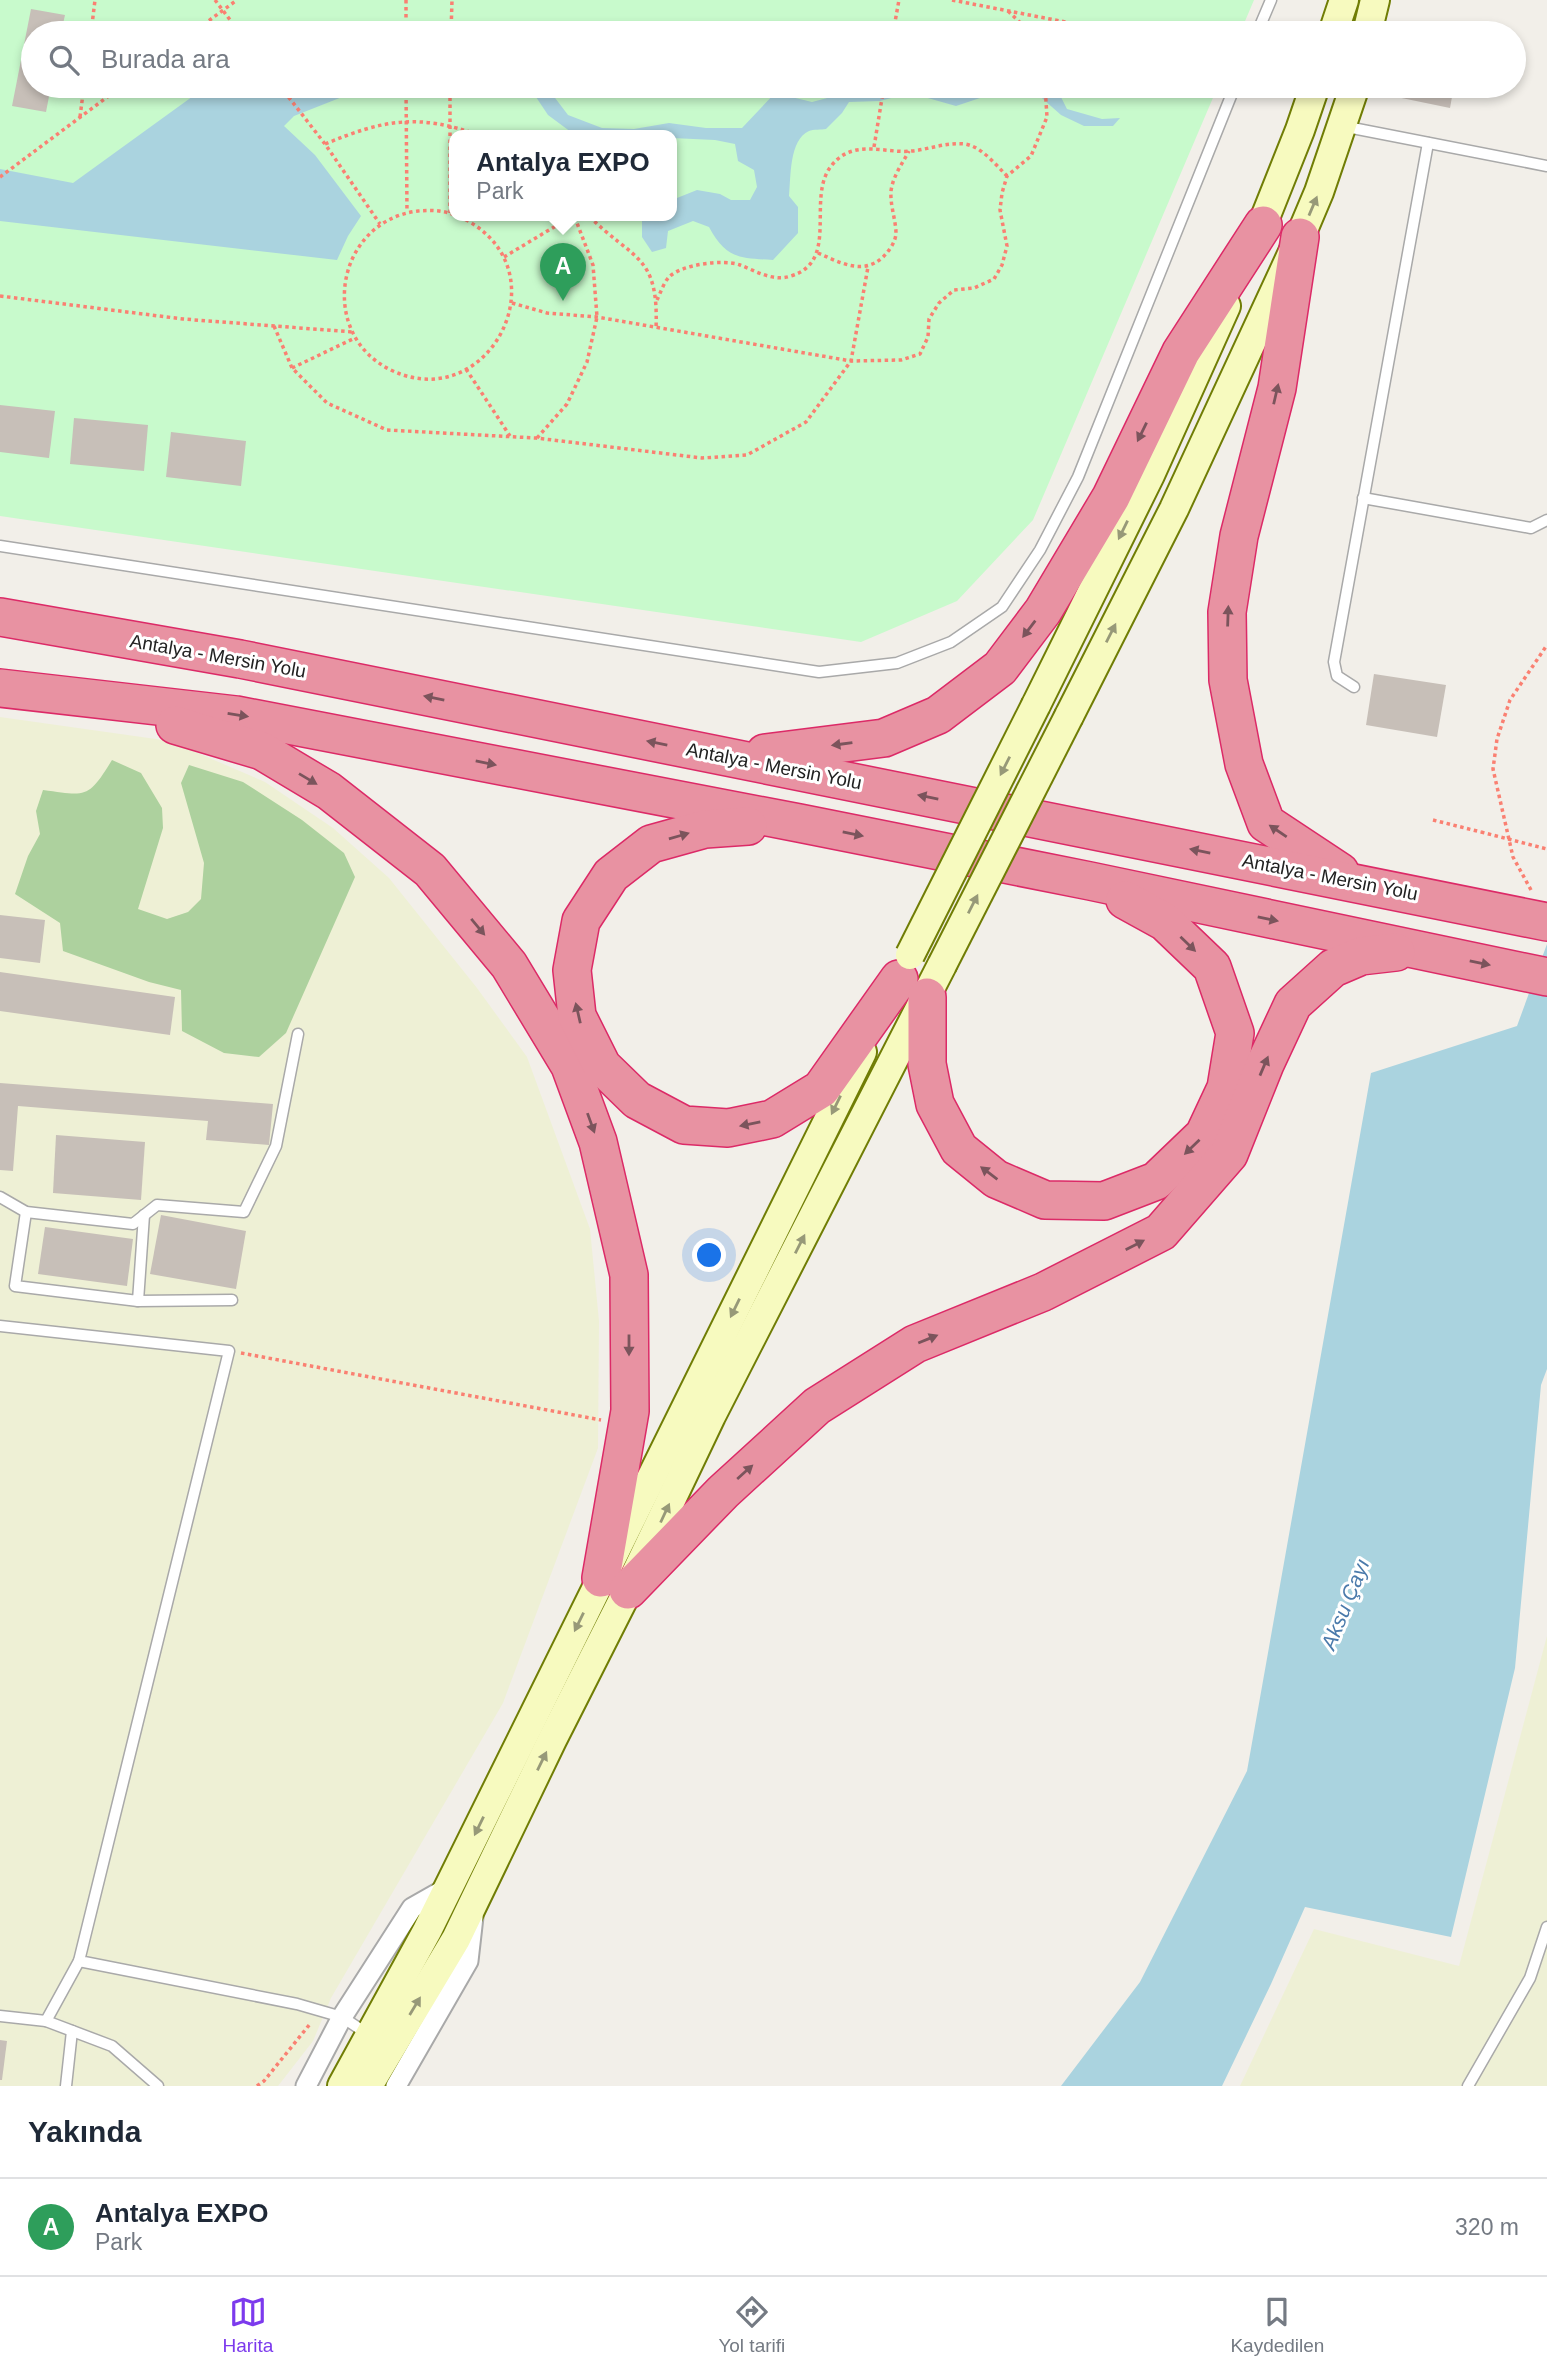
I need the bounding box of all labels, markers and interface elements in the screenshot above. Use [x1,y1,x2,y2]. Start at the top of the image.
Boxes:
search box [21,21,1526,98]
icon: search [45,41,83,79]
text: Burada ara [101,44,230,74]
popup [449,130,677,221]
text: Antalya EXPO [476,147,650,177]
text: Park [476,178,524,204]
one-way arrow [1308,196,1319,217]
pin: A [540,243,586,301]
one-way arrow [1270,383,1281,405]
one-way arrow [1137,422,1148,442]
one-way arrow [1117,520,1128,540]
one-way arrow [1222,604,1233,626]
one-way arrow [1023,620,1037,638]
one-way arrow [1105,623,1116,643]
street label: Antalya - Mersin Yolu [128,630,308,682]
one-way arrow [423,692,445,703]
one-way arrow [227,710,249,721]
one-way arrow [646,737,668,748]
street label: Antalya - Mersin Yolu [684,739,864,793]
one-way arrow [831,739,853,750]
one-way arrow [1000,756,1011,776]
one-way arrow [475,757,497,768]
one-way arrow [298,772,317,785]
one-way arrow [917,791,939,802]
one-way arrow [1269,824,1287,838]
one-way arrow [842,828,864,839]
one-way arrow [668,830,690,841]
one-way arrow [1189,846,1211,857]
street label: Antalya - Mersin Yolu [1240,850,1420,904]
one-way arrow [967,894,978,914]
one-way arrow [1257,913,1279,924]
one-way arrow [470,919,485,936]
one-way arrow [1179,936,1197,952]
one-way arrow [1469,958,1491,969]
one-way arrow [572,1001,583,1023]
one-way arrow [1258,1056,1270,1076]
one-way arrow [831,1095,842,1115]
one-way arrow [586,1112,597,1133]
one-way arrow [739,1118,761,1129]
one-way arrow [1184,1138,1201,1154]
one-way arrow [980,1166,998,1180]
one-way arrow [794,1234,805,1254]
your location [692,1238,726,1272]
one-way arrow [1125,1240,1145,1251]
one-way arrow [729,1298,740,1318]
one-way arrow [918,1334,939,1345]
one-way arrow [623,1335,635,1357]
one-way arrow [736,1464,754,1480]
one-way arrow [659,1503,670,1523]
water label: Aksu Çayı [1316,1555,1374,1655]
one-way arrow [574,1612,585,1632]
one-way arrow [536,1751,548,1771]
one-way arrow [473,1816,485,1836]
one-way arrow [409,1997,422,2016]
text: Yakında [28,2115,141,2148]
text: Antalya EXPO [95,2198,268,2228]
text: A [43,2214,59,2240]
text: 320 m [1455,2214,1519,2240]
text: Park [95,2229,142,2255]
tab: Harita [223,2293,273,2357]
tab: Yol tarifi [718,2293,785,2357]
tab: Kaydedilen [1230,2293,1324,2357]

